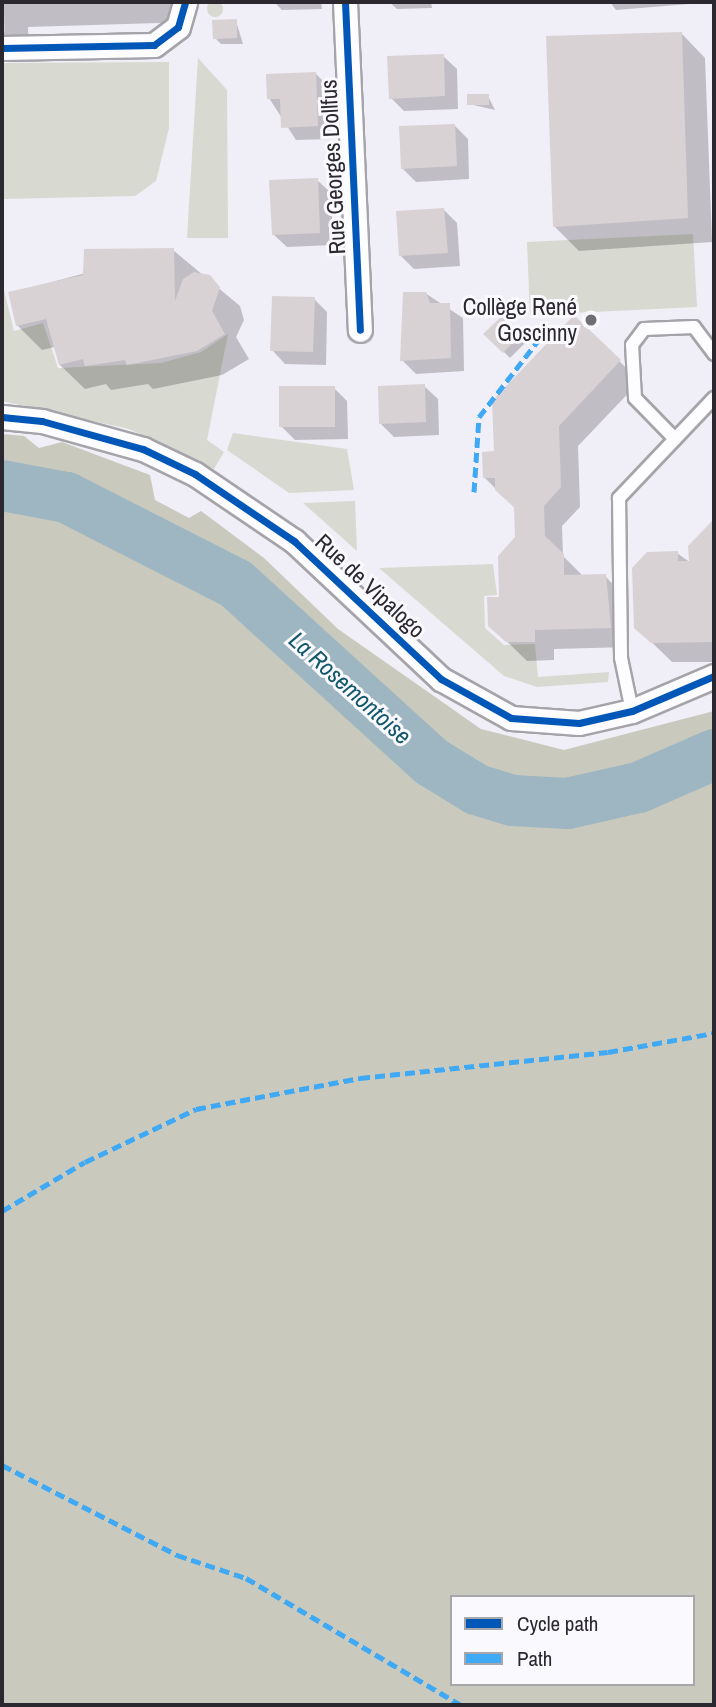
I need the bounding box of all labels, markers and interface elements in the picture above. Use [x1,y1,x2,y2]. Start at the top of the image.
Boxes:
street label: Rue Georges Dollfus [315,79,351,255]
place label: Collège René Goscinny [463,293,577,347]
marker: Collège René Goscinny [583,312,599,328]
street label: Rue de Vipalogo [309,528,431,644]
water label: La Rosemontoise [283,626,417,750]
legend [450,1595,695,1686]
text: Cycle path [517,1609,598,1638]
text: Path [517,1644,552,1673]

